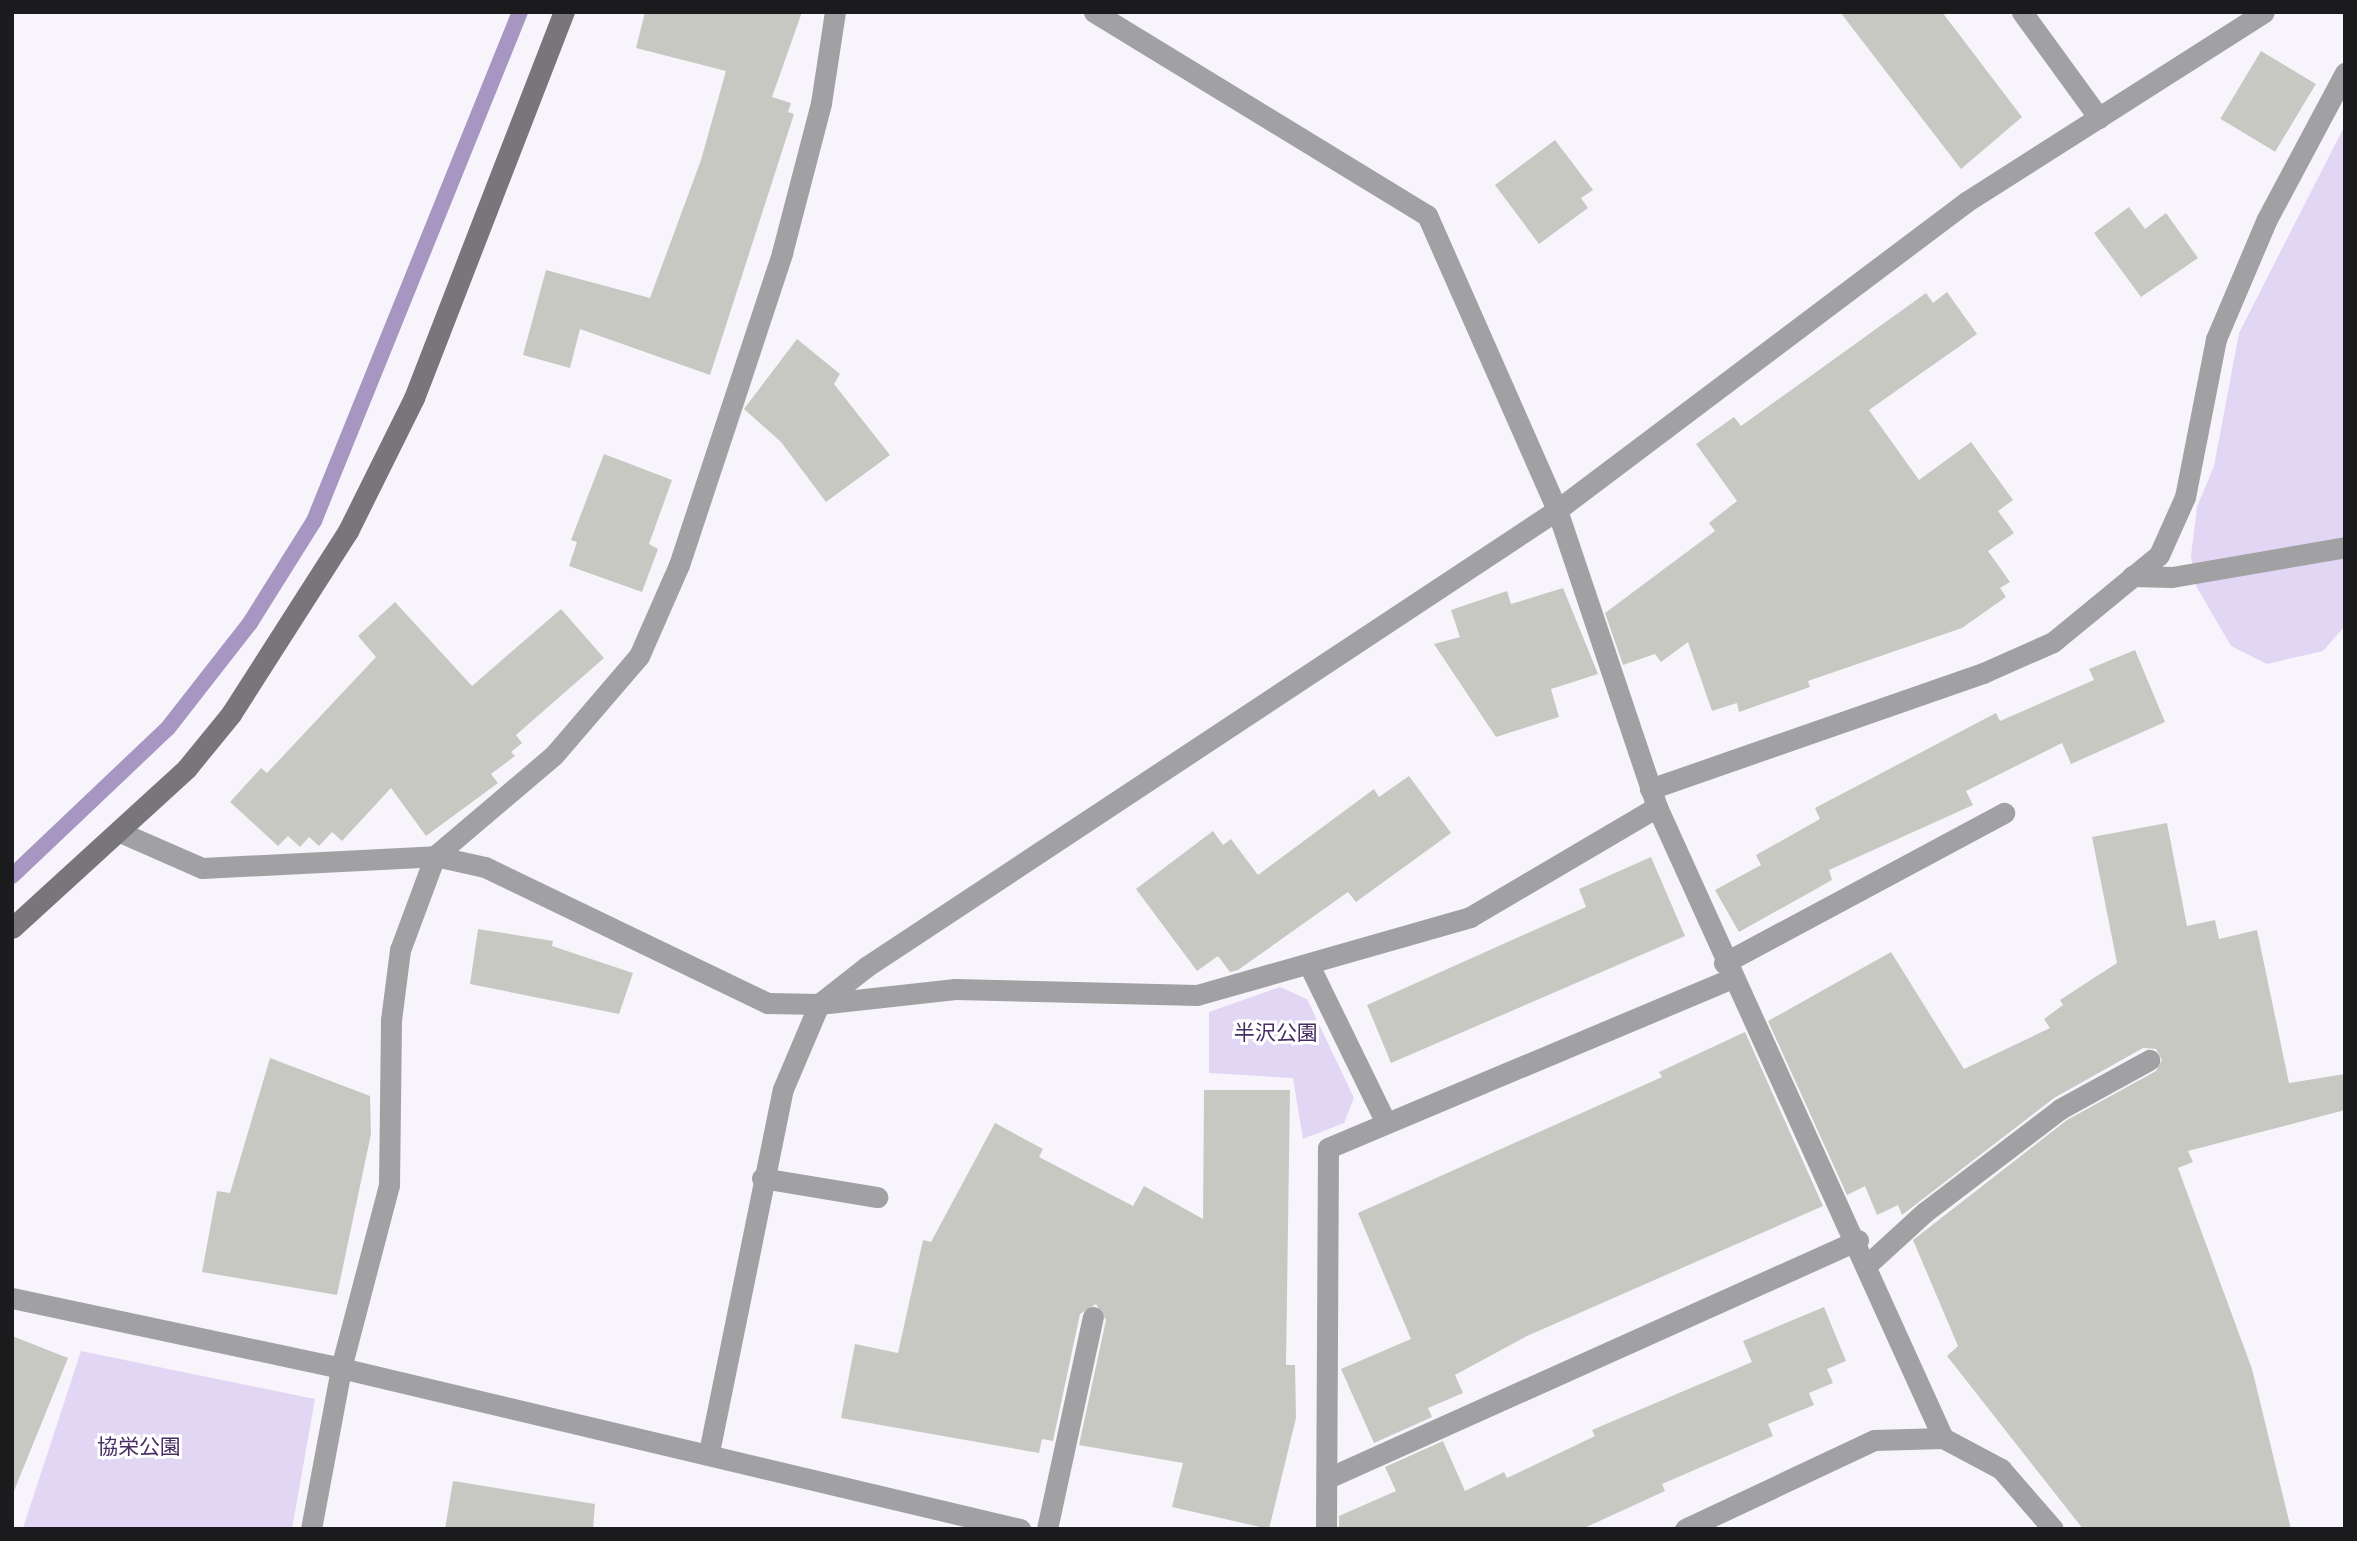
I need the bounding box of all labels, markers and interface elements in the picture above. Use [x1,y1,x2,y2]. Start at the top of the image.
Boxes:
park label: 半沢公園 [1234,1020,1318,1046]
park label: 協栄公園 [97,1434,181,1460]

